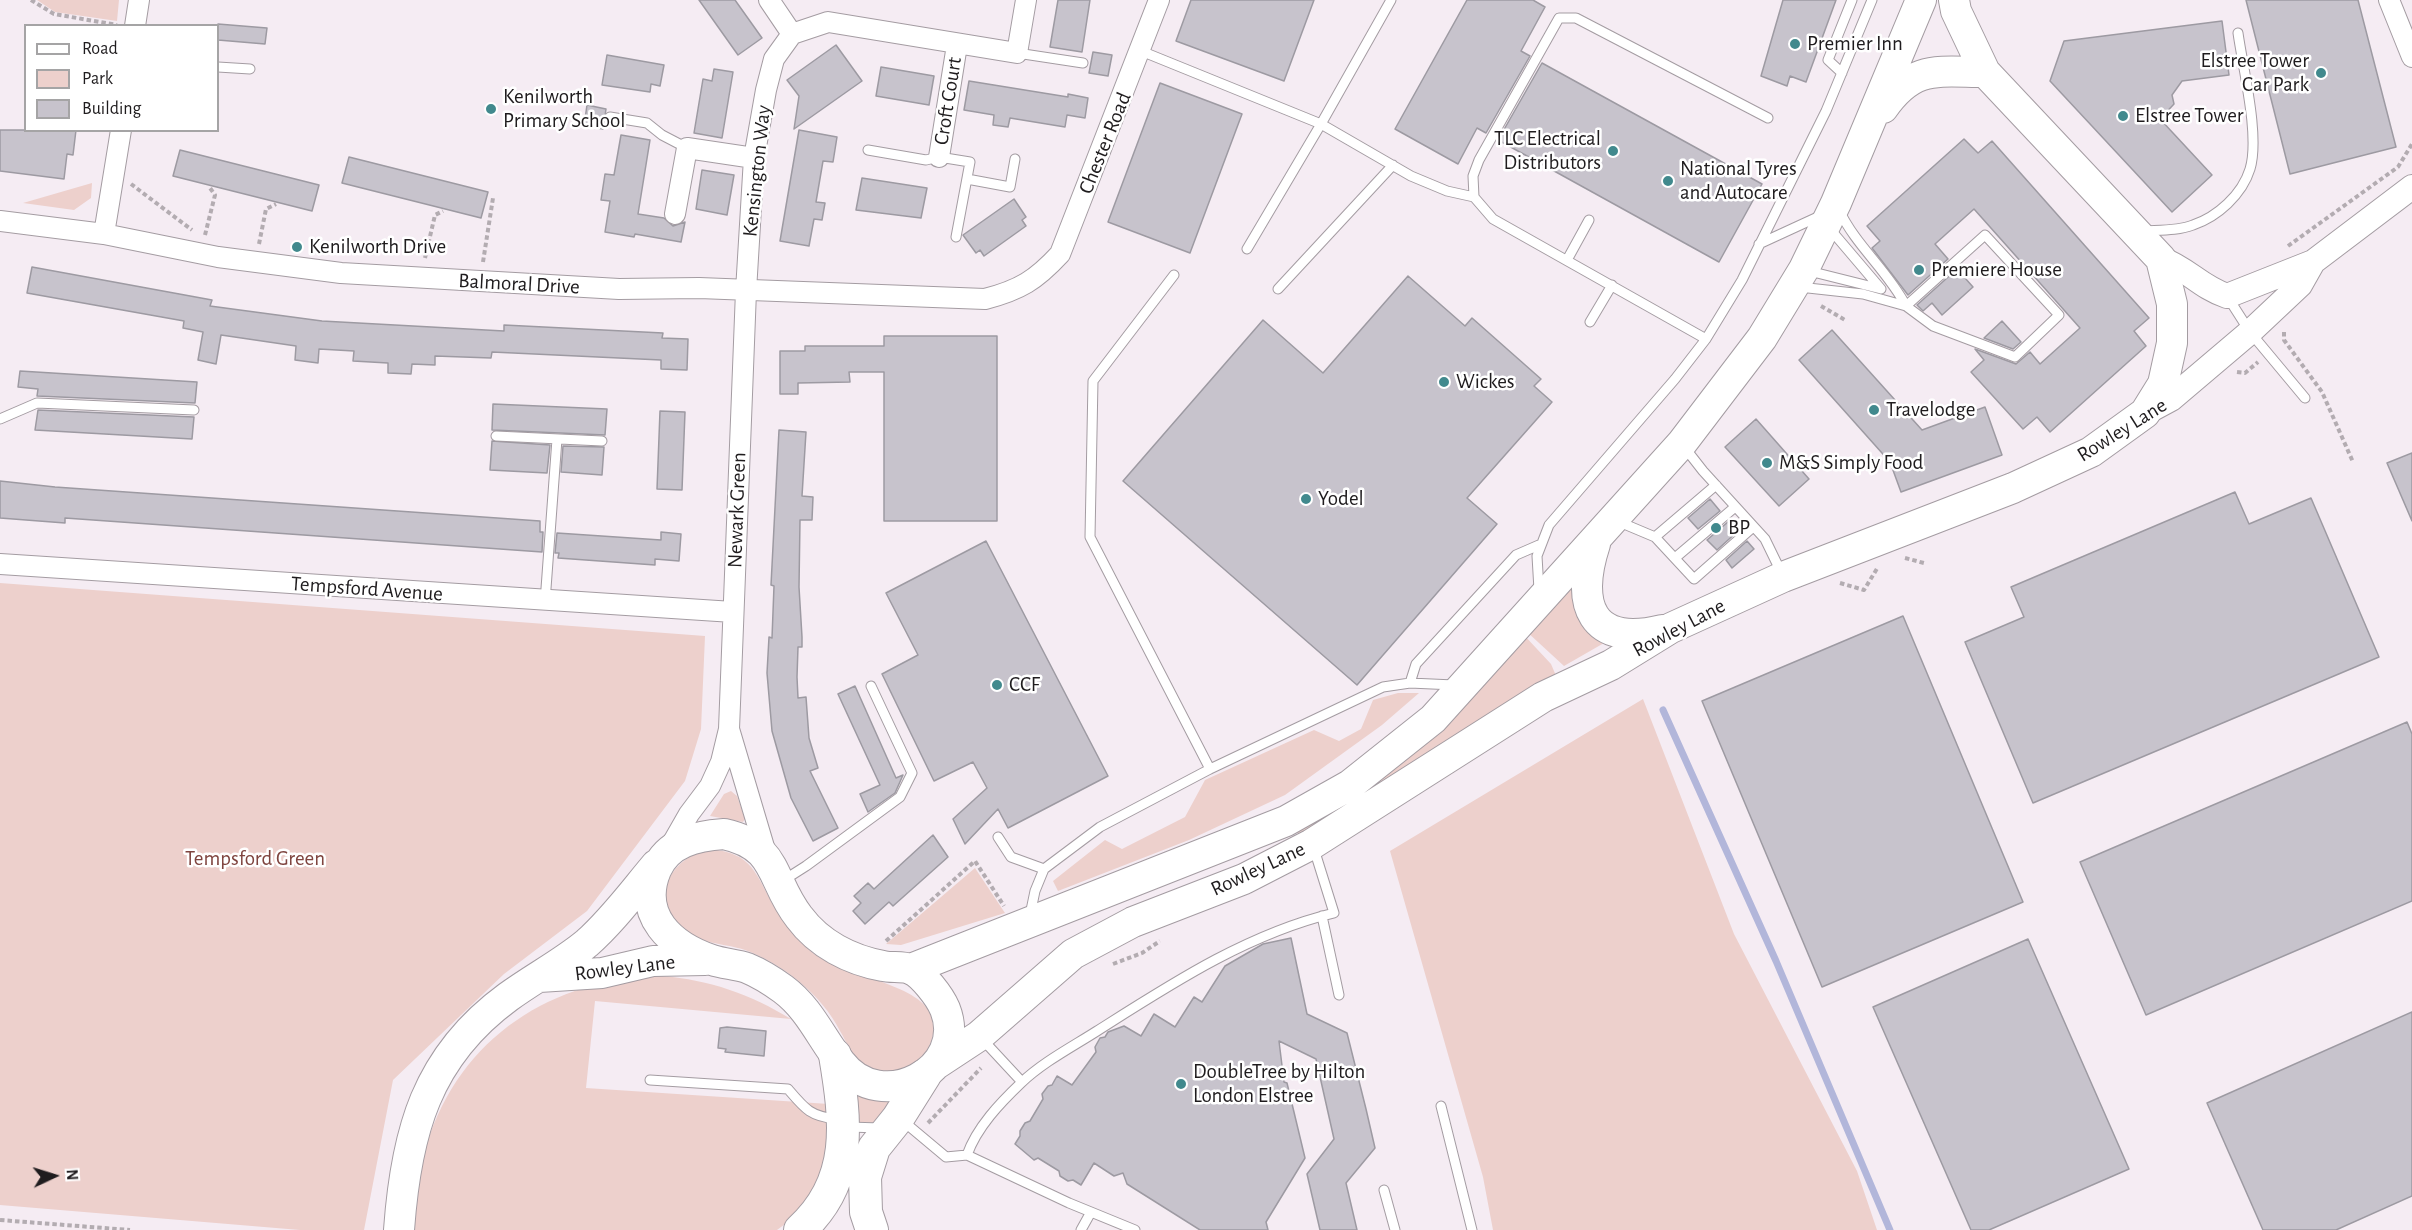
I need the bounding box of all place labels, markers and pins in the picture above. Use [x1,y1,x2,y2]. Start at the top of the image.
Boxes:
place label: Premier Inn [1807,31,1903,57]
marker: Premier Inn [1788,37,1802,51]
place label: Elstree Tower Car Park [2200,48,2309,98]
marker: Elstree Tower Car Park [2314,66,2328,80]
place label: Kenilworth Primary School [503,84,626,134]
marker: Kenilworth Primary School [484,102,498,116]
place label: Elstree Tower [2135,103,2244,129]
marker: Elstree Tower [2116,109,2130,123]
place label: TLC Electrical Distributors [1494,126,1601,176]
marker: TLC Electrical Distributors [1606,144,1620,158]
place label: National Tyres and Autocare [1680,156,1797,206]
marker: National Tyres and Autocare [1661,174,1675,188]
place label: Kenilworth Drive [309,234,446,260]
marker: Kenilworth Drive [290,240,304,254]
place label: Premiere House [1931,257,2062,283]
marker: Premiere House [1912,263,1926,277]
place label: Wickes [1456,369,1515,395]
marker: Wickes [1437,375,1451,389]
place label: Travelodge [1886,397,1976,423]
marker: Travelodge [1867,403,1881,417]
place label: M&S Simply Food [1779,450,1923,476]
marker: M&S Simply Food [1760,456,1774,470]
place label: Yodel [1318,486,1364,512]
marker: Yodel [1299,492,1313,506]
place label: BP [1728,515,1750,541]
marker: BP [1709,521,1723,535]
place label: CCF [1009,672,1040,698]
marker: CCF [990,678,1004,692]
place label: DoubleTree by Hilton London Elstree [1193,1059,1365,1109]
marker: DoubleTree by Hilton London Elstree [1174,1077,1188,1091]

